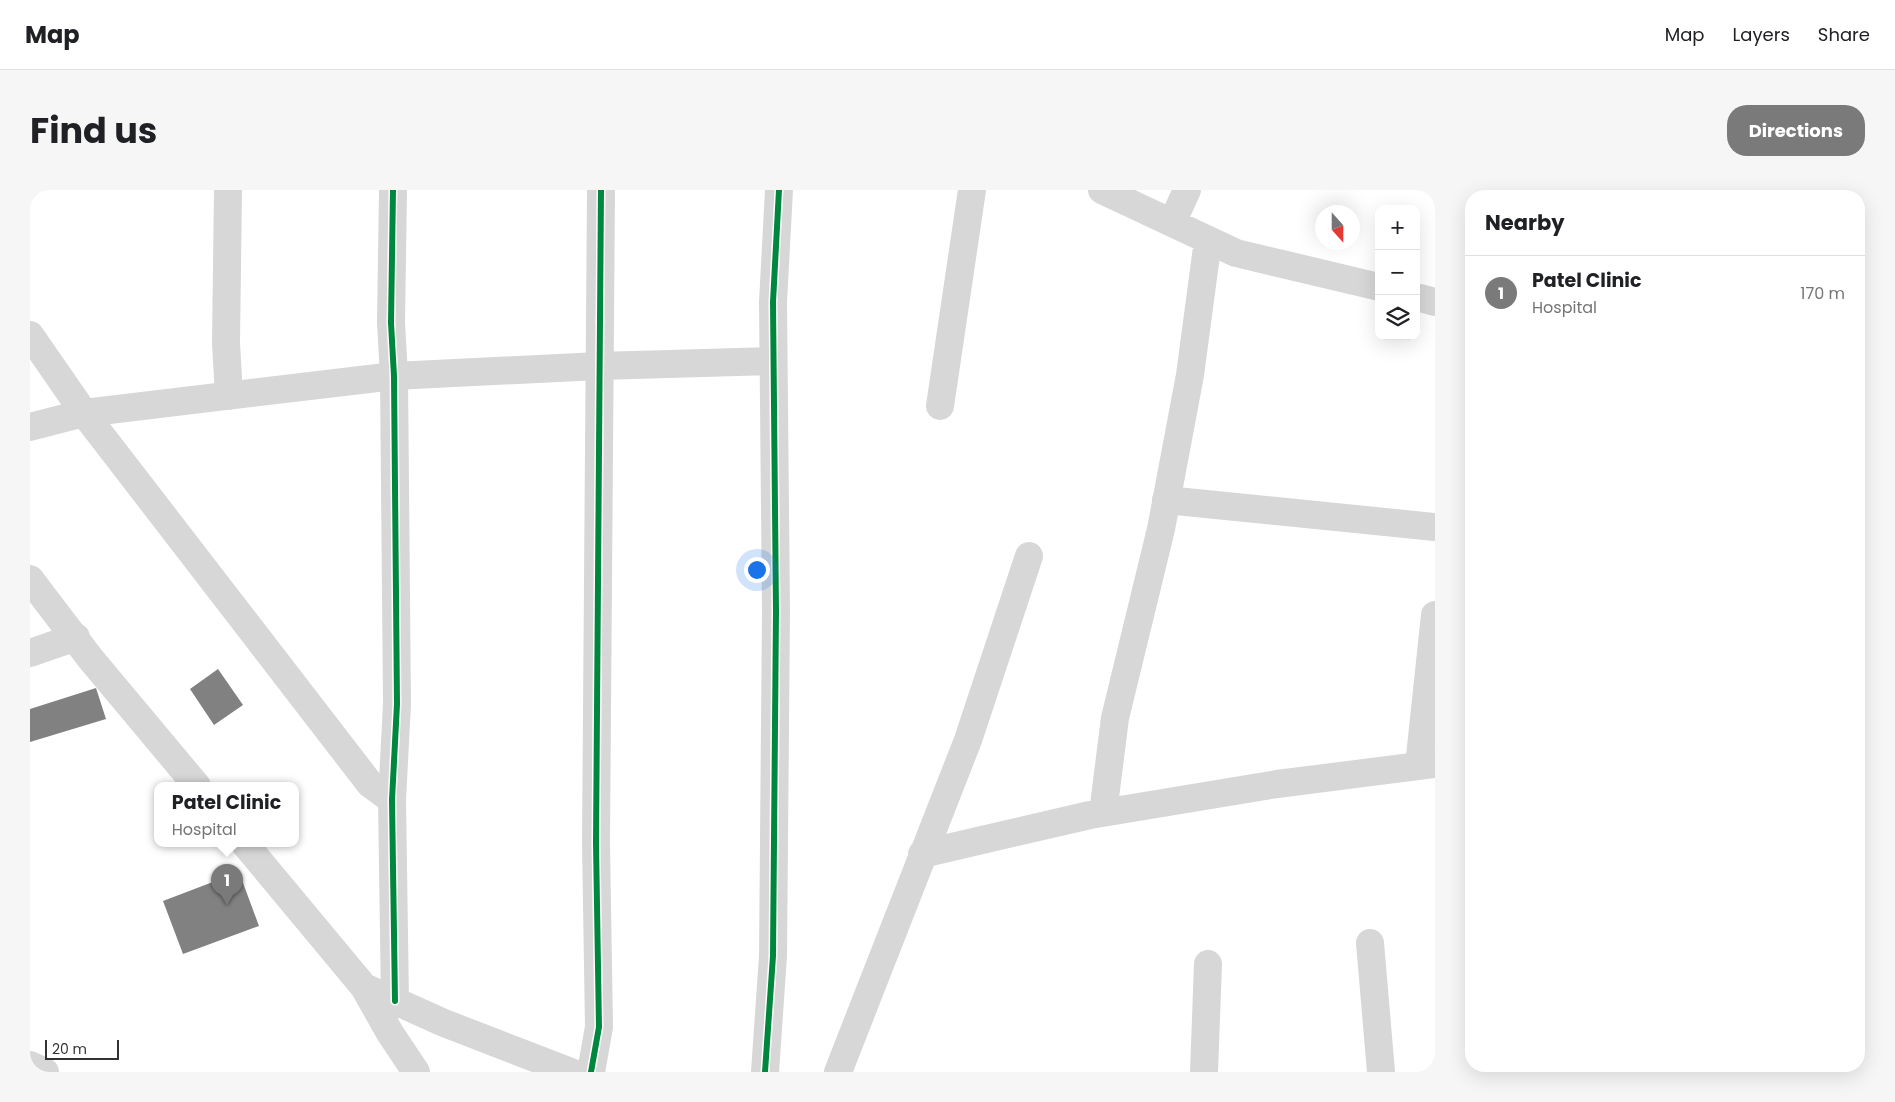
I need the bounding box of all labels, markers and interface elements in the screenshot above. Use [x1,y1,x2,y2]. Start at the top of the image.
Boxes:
text: Map [25,18,80,51]
text: Map [1665,22,1705,47]
text: Layers [1733,22,1790,47]
text: Share [1818,22,1870,47]
button: Directions [1727,105,1865,156]
text: Find us [30,106,157,155]
north arrow [1315,205,1360,250]
map controls [1375,205,1420,340]
button: + [1375,205,1420,250]
text: Nearby [1485,208,1565,237]
button: − [1375,250,1420,295]
text: Patel Clinic [1532,267,1641,294]
text: 1 [1498,282,1504,305]
text: 170 m [1800,282,1845,305]
button: layers [1375,295,1420,340]
text: Hospital [1532,296,1597,319]
your location [744,557,770,583]
popup [154,782,299,847]
text: Patel Clinic [172,789,281,816]
text: Hospital [172,818,237,841]
pin: 1 [211,864,243,905]
scale bar [45,1037,119,1060]
text: 20 m [52,1039,87,1059]

